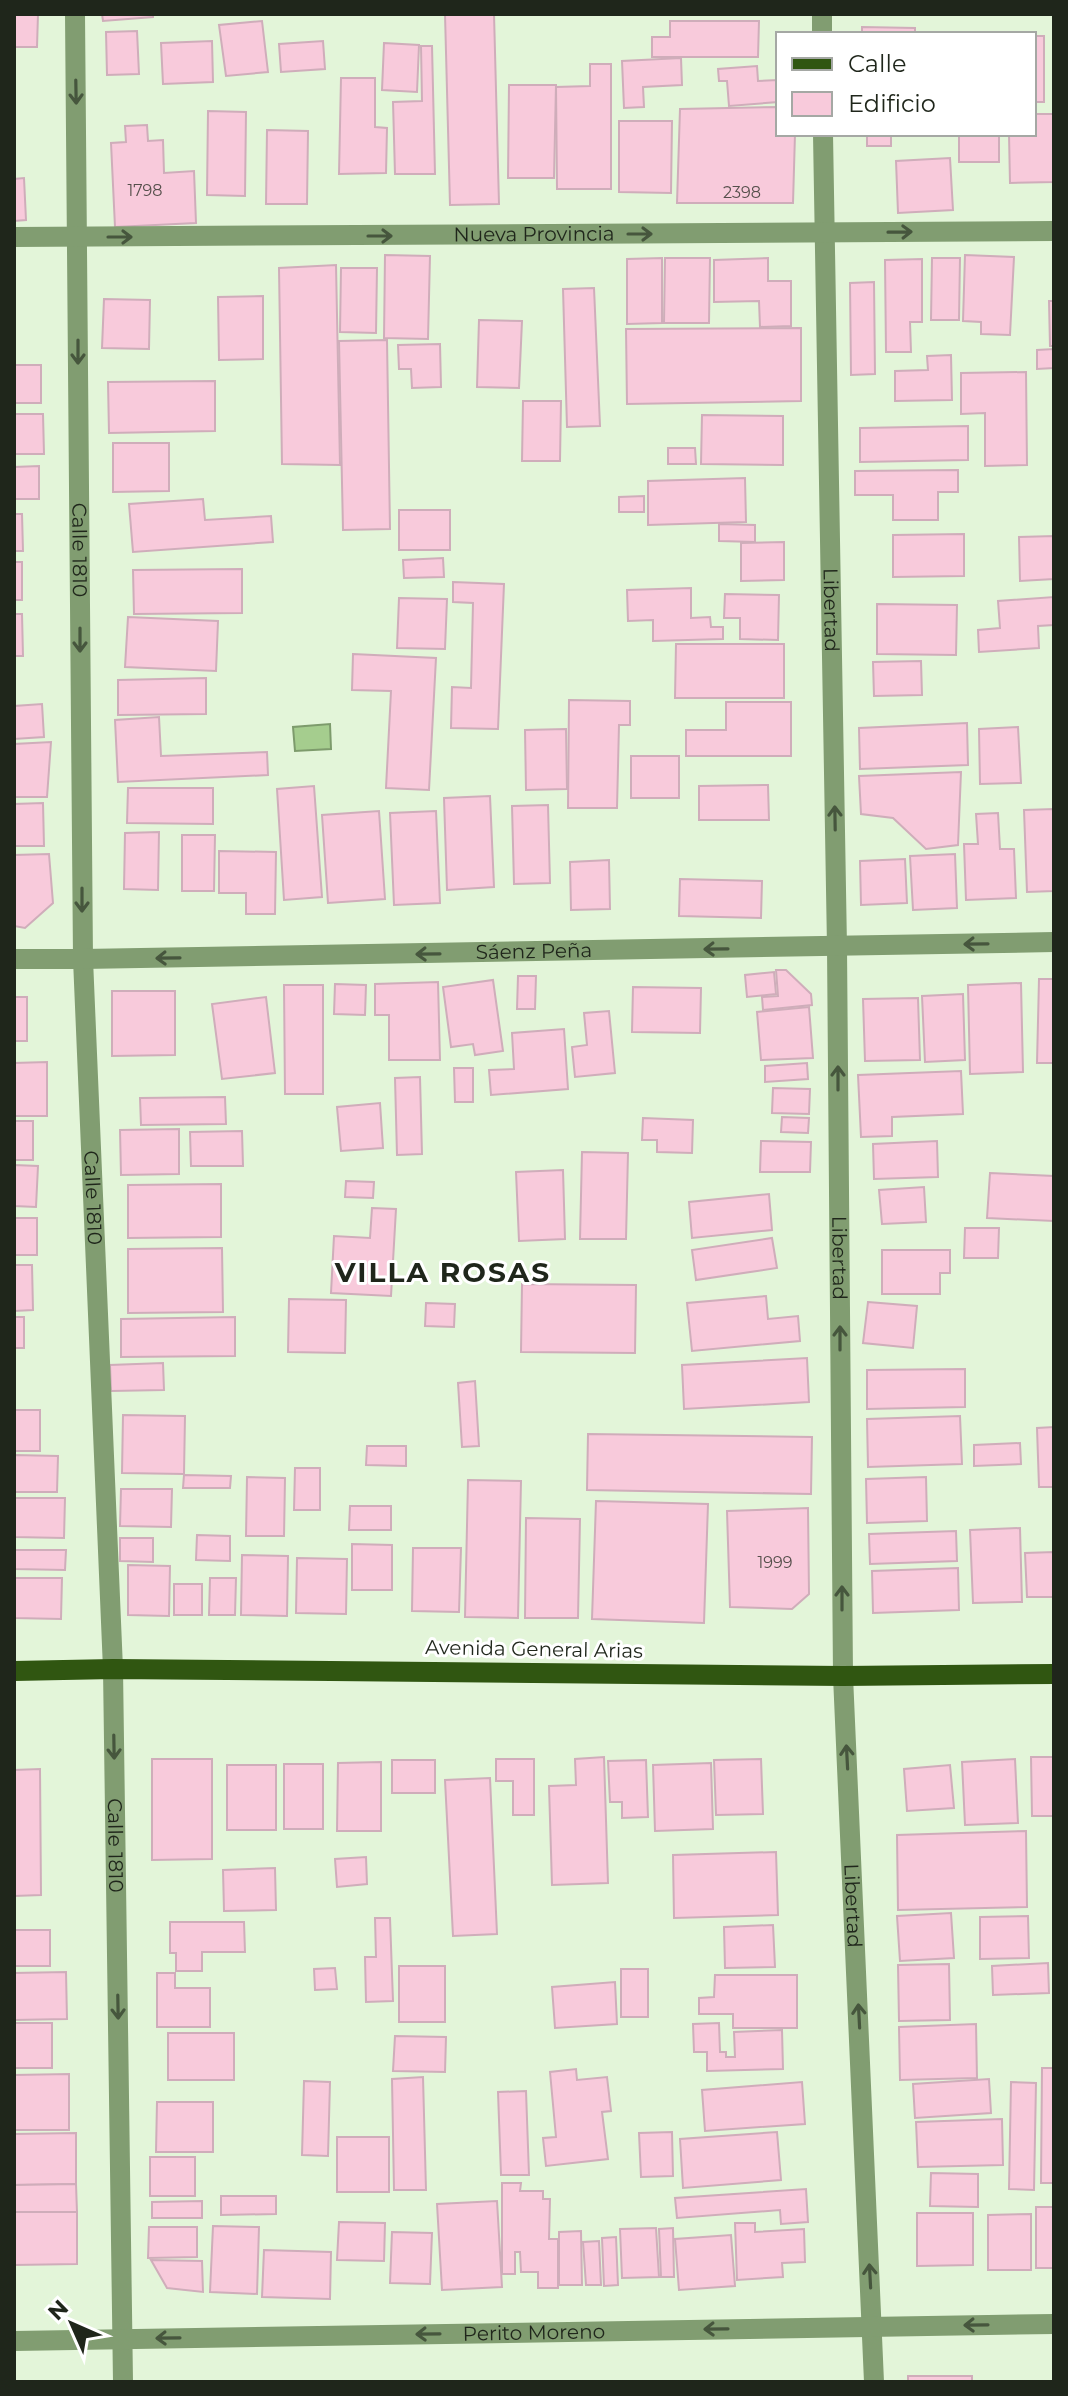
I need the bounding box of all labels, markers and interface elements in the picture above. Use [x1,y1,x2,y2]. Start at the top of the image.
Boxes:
legend [776,32,1036,136]
text: Calle [848,49,906,78]
one-way arrow [68,78,84,105]
text: Edificio [848,89,936,118]
house number: 1798 [127,181,163,200]
house number: 2398 [723,183,761,202]
street label: Nueva Provincia [453,222,615,246]
one-way arrow [886,225,913,240]
one-way arrow [626,226,653,242]
one-way arrow [366,228,393,243]
one-way arrow [106,229,133,245]
one-way arrow [70,338,86,365]
street label: Calle 1810 [67,503,92,597]
street label: Libertad [818,568,844,652]
one-way arrow [72,626,88,653]
one-way arrow [827,805,842,832]
one-way arrow [74,886,90,913]
one-way arrow [963,936,990,951]
street label: Sáenz Peña [475,938,593,964]
one-way arrow [703,941,730,957]
one-way arrow [415,946,442,961]
one-way arrow [155,950,182,966]
one-way arrow [830,1065,846,1092]
street label: Calle 1810 [79,1150,107,1245]
street label: Libertad [827,1216,852,1300]
district label: VILLA ROSAS [334,1255,551,1289]
one-way arrow [832,1325,848,1352]
house number: 1999 [757,1553,793,1572]
one-way arrow [835,1585,850,1612]
street label: Avenida General Arias [425,1635,643,1663]
one-way arrow [106,1733,122,1760]
one-way arrow [839,1744,854,1771]
street label: Calle 1810 [103,1798,128,1893]
street label: Libertad [839,1863,867,1948]
one-way arrow [110,1993,126,2020]
one-way arrow [851,2003,866,2030]
one-way arrow [863,2263,878,2290]
north arrow [32,2284,112,2364]
text: N [42,2294,74,2326]
one-way arrow [963,2317,990,2333]
street label: Perito Moreno [463,2319,605,2346]
one-way arrow [703,2322,730,2337]
one-way arrow [415,2326,442,2342]
one-way arrow [155,2331,182,2346]

